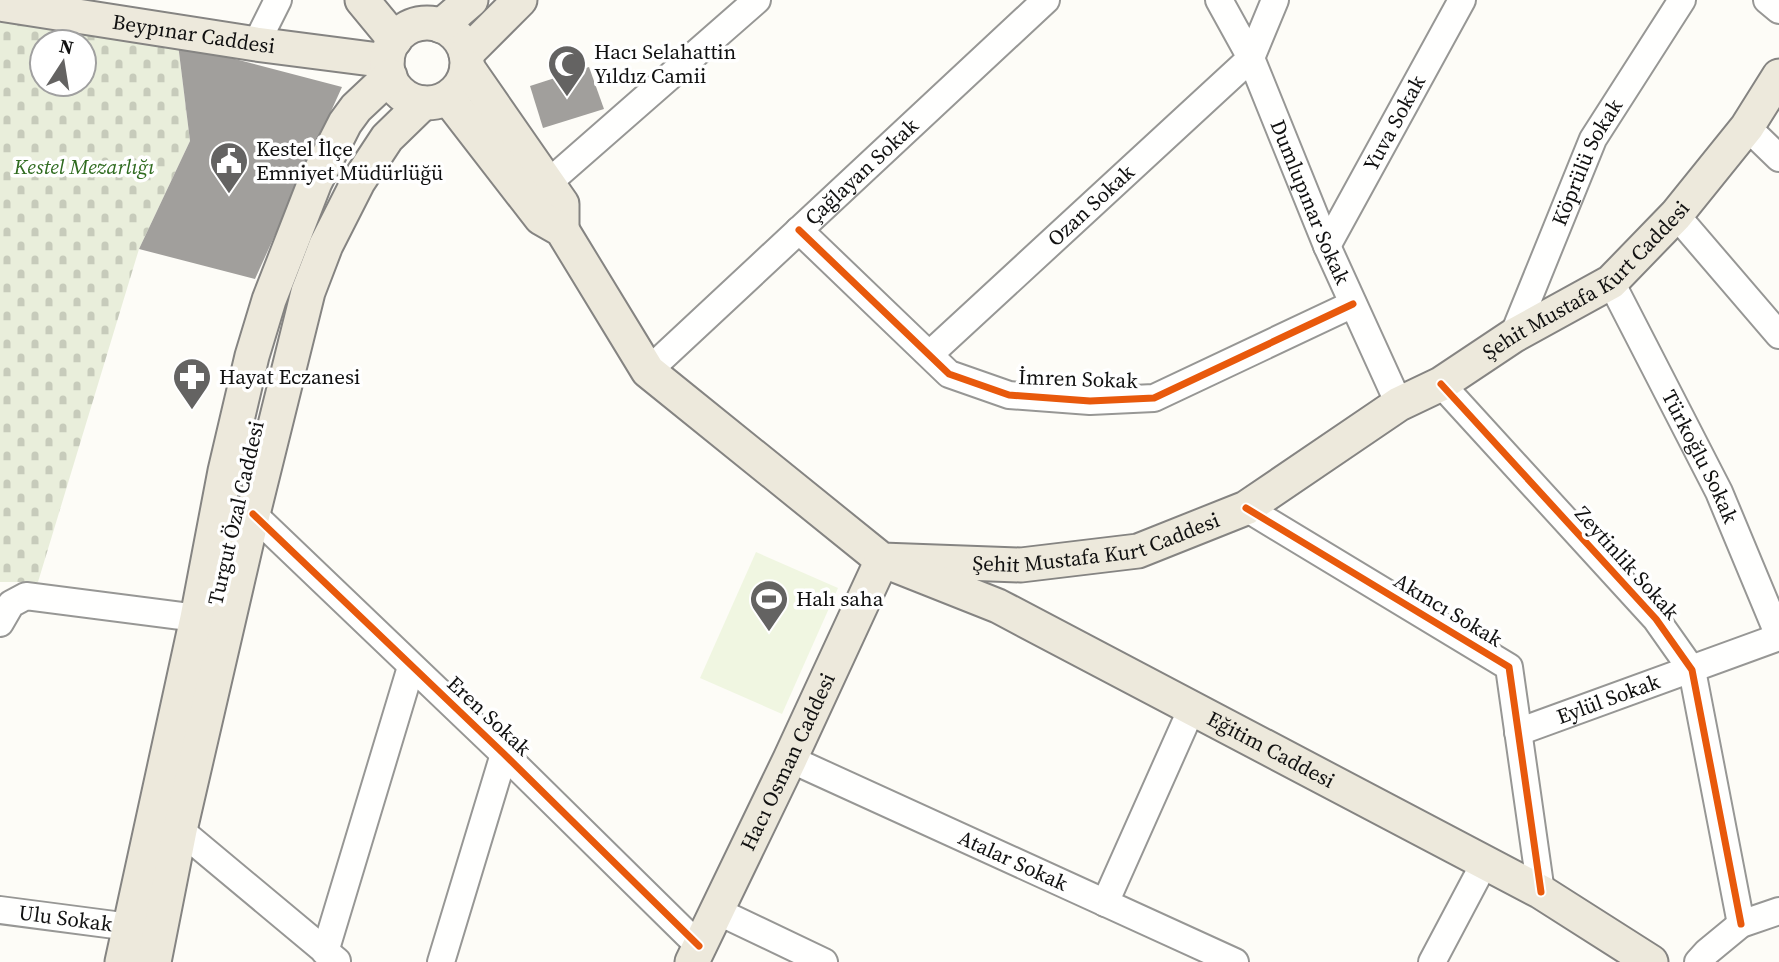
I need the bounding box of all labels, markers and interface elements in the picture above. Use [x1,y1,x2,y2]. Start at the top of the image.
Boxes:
street label: Beypınar Caddesi [110,7,277,60]
north arrow [28,28,98,98]
text: N [57,32,76,61]
place label: Hacı Selahattin Yıldız Camii [594,37,737,90]
mosque icon: Hacı Selahattin Yıldız Camii [546,43,588,98]
street label: Yuva Sokak [1356,70,1432,176]
street label: Köprülü Sokak [1544,93,1629,230]
street label: Çağlayan Sokak [798,111,925,232]
street label: Dumlupınar Sokak [1263,115,1358,289]
place label: Kestel İlçe Emniyet Müdürlüğü [256,134,443,187]
public building icon: Kestel İlçe Emniyet Müdürlüğü [208,140,250,195]
park label: Kestel Mezarlığı [13,152,155,181]
street label: Ozan Sokak [1041,157,1141,253]
street label: Şehit Mustafa Kurt Caddesi [1477,195,1696,366]
pharmacy icon: Hayat Eczanesi [171,356,213,411]
place label: Hayat Eczanesi [219,362,360,391]
street label: İmren Sokak [1018,362,1139,395]
street label: Türkoğlu Sokak [1655,385,1746,528]
street label: Turgut Özal Caddesi [200,418,271,608]
street label: Zeytinlik Sokak [1569,500,1686,626]
street label: Şehit Mustafa Kurt Caddesi [972,505,1224,579]
street label: Akıncı Sokak [1389,566,1508,654]
sports icon: Halı saha [748,578,790,633]
place label: Halı saha [796,584,884,613]
street label: Eylül Sokak [1552,666,1664,731]
street label: Hacı Osman Caddesi [733,668,842,855]
street label: Eren Sokak [441,669,538,763]
street label: Eğitim Caddesi [1202,704,1340,795]
street label: Atalar Sokak [954,823,1073,898]
street label: Ulu Sokak [17,898,115,939]

